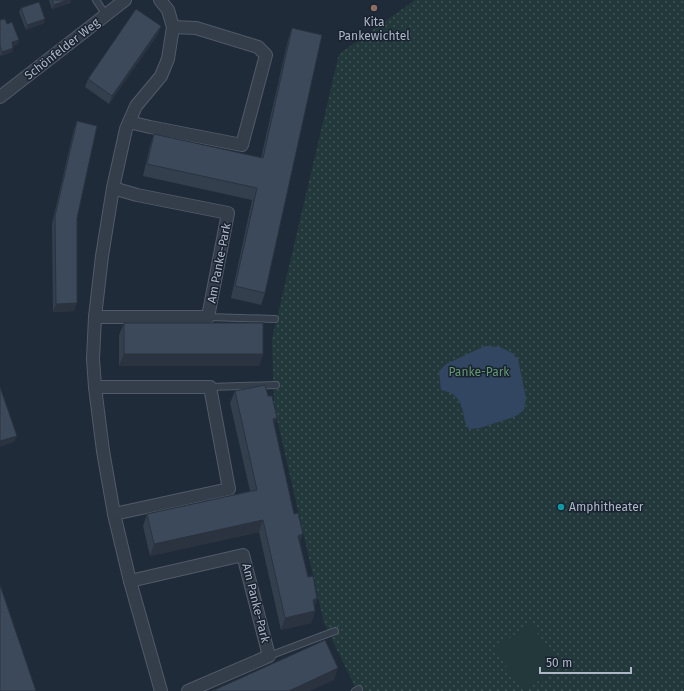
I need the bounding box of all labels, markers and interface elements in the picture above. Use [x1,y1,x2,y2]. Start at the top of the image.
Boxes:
marker: Kita Pankewichtel [369,3,379,13]
street label: Schönfelder Weg [22,15,103,83]
place label: Kita Pankewichtel [338,15,410,43]
street label: Am Panke-Park [204,221,234,304]
park label: Panke-Park [449,365,510,379]
place label: Amphitheater [569,500,644,514]
marker: Amphitheater [556,502,566,512]
street label: Am Panke-Park [239,562,273,645]
scale bar [540,649,631,675]
text: 50 m [546,656,572,670]

